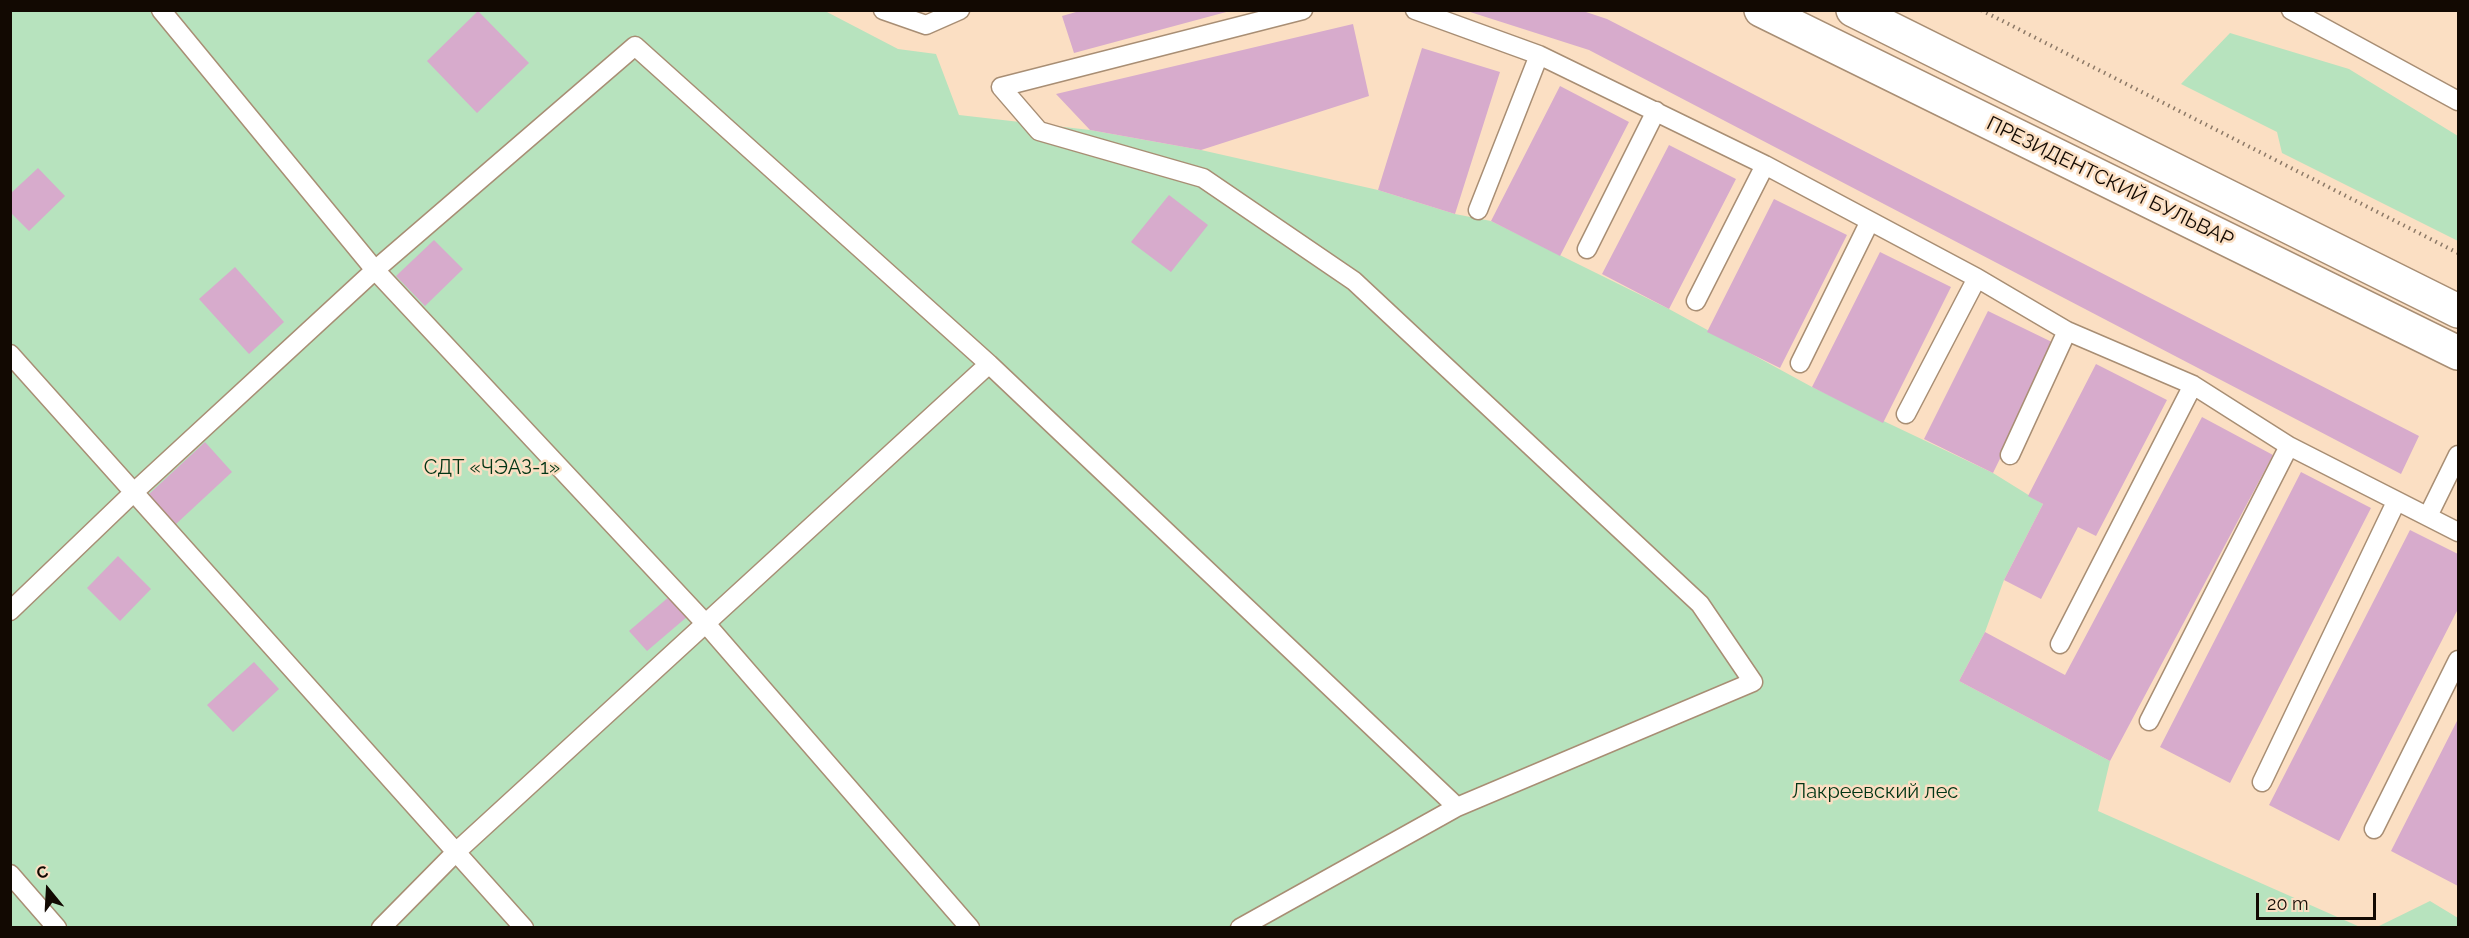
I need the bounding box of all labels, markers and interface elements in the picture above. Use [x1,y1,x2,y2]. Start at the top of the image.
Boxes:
street label: ПРЕЗИДЕНТСКИЙ БУЛЬВАР [1983,112,2237,252]
park label: СДТ «ЧЭАЗ-1» [424,456,560,480]
park label: Лакреевский лес [1792,780,1958,804]
north arrow [18,860,78,920]
text: С [34,862,50,883]
scale bar [2259,881,2379,919]
text: 20 m [2267,893,2309,914]

